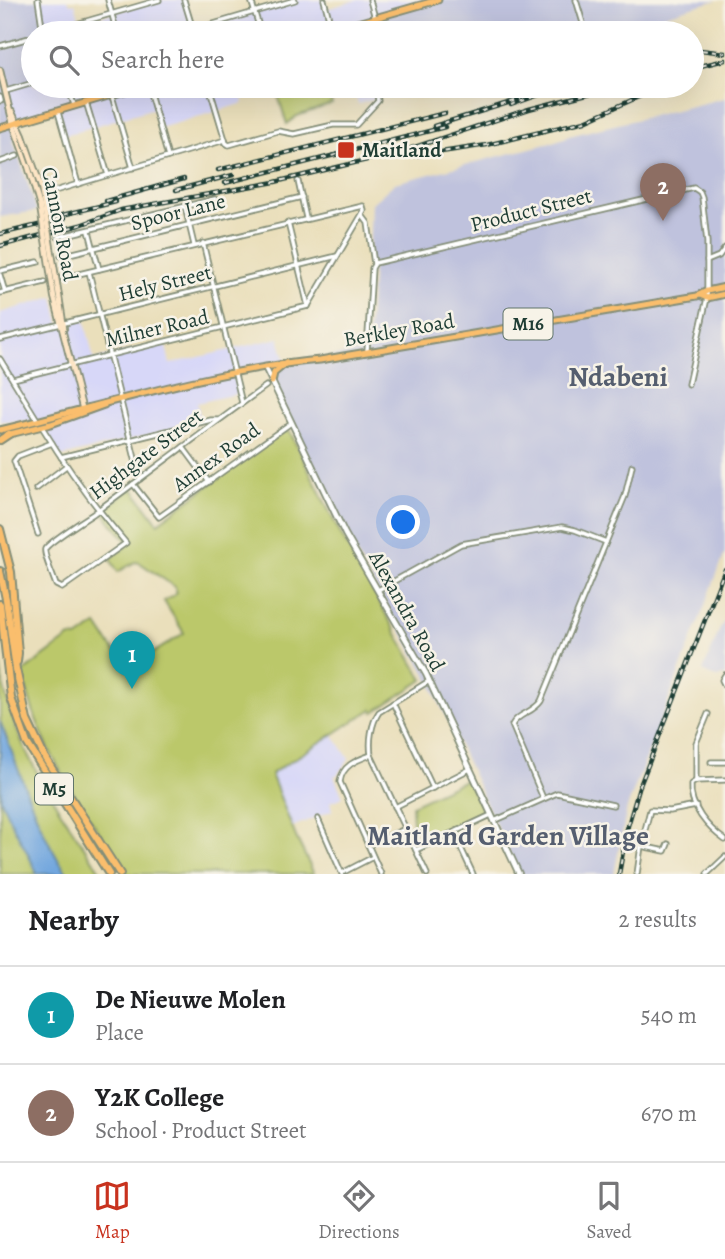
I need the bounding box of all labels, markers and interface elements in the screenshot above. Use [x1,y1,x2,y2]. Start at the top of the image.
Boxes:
search box [21,21,704,98]
icon: search [45,41,83,79]
text: Search here [101,42,225,77]
place label: Maitland [362,136,442,164]
marker: Maitland [336,140,356,160]
pin: 2 [640,163,686,221]
street label: Cannon Road [35,164,85,284]
street label: Product Street [467,181,595,239]
street label: Spoor Lane [128,187,228,237]
street label: Hely Street [115,258,215,308]
street label: Milner Road [102,302,212,354]
street label: Berkley Road [341,306,457,354]
road number: M16 [504,308,552,340]
district label: Ndabeni [568,358,668,396]
street label: Highgate Street [83,402,209,506]
street label: Annex Road [166,415,266,499]
your location [386,505,420,539]
street label: Alexandra Road [362,545,452,677]
pin: 1 [109,631,155,689]
road number: M5 [35,774,73,804]
district label: Maitland Garden Village [367,817,649,855]
text: Nearby [28,900,119,940]
text: 2 results [619,904,697,935]
text: De Nieuwe Molen [95,982,286,1017]
text: 1 [47,1000,55,1031]
text: 540 m [641,1000,697,1031]
text: Place [95,1017,144,1048]
text: Y2K College [95,1080,224,1115]
text: 2 [45,1098,57,1129]
text: 670 m [641,1098,697,1129]
text: School · Product Street [95,1115,307,1146]
tab: Map [93,1177,131,1245]
tab: Directions [318,1177,400,1245]
tab: Saved [587,1177,632,1245]

